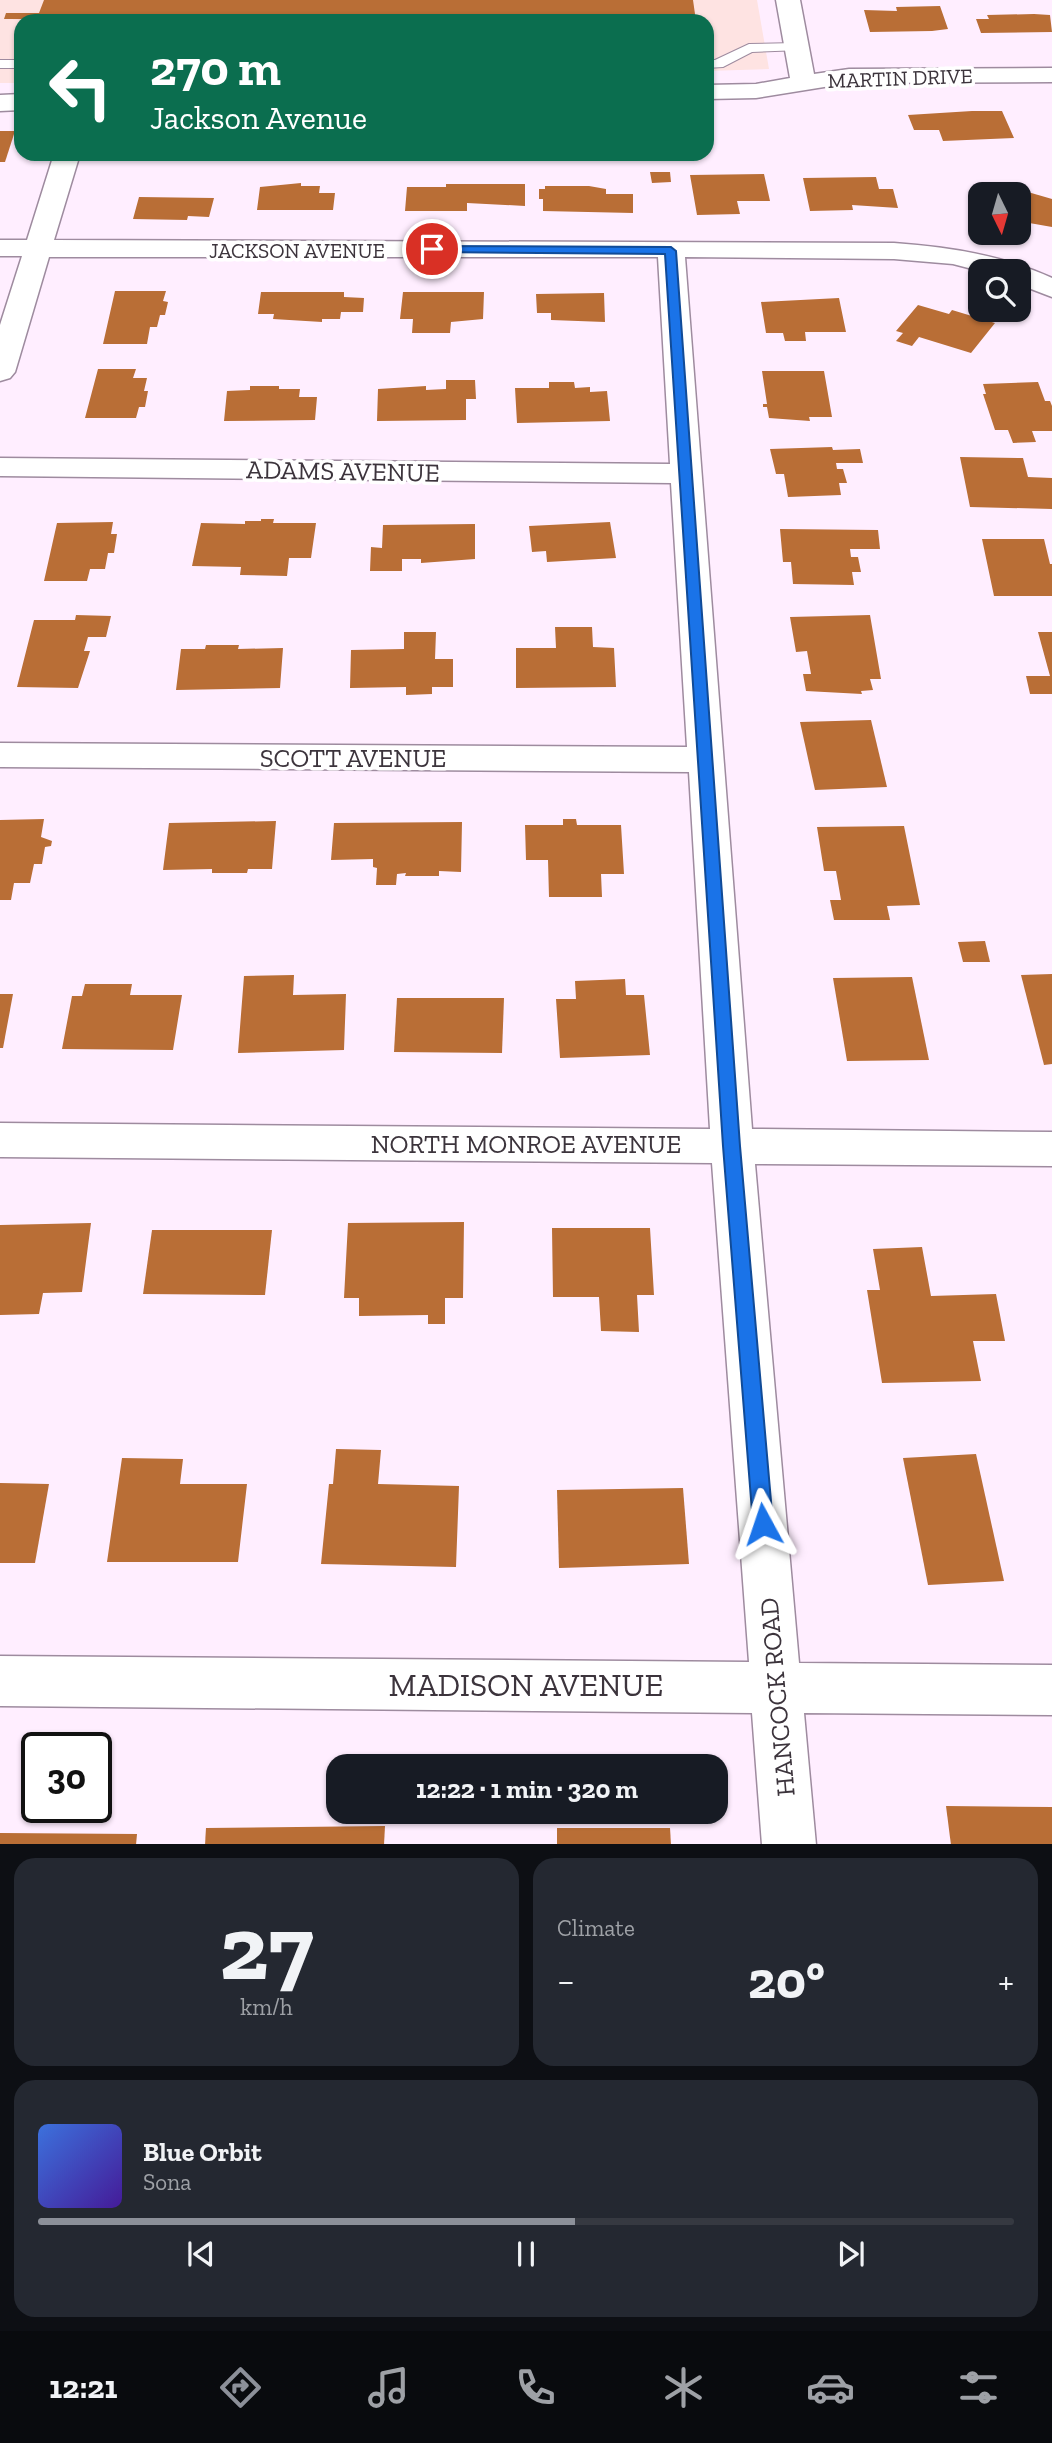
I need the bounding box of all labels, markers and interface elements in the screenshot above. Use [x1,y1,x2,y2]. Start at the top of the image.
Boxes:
text: 270 m [150,39,281,98]
icon: left [35,42,126,133]
street label: MARTIN DRIVE [827,63,973,93]
text: Jackson Avenue [150,99,367,137]
north arrow [968,182,1031,245]
map controls [968,182,1031,322]
pin [402,219,462,279]
icon: arrive [413,230,451,268]
street label: JACKSON AVENUE [209,238,385,263]
button: search [968,259,1031,322]
street label: ADAMS AVENUE [246,453,440,489]
street label: SCOTT AVENUE [260,742,446,774]
street label: NORTH MONROE AVENUE [371,1128,681,1160]
position arrow [726,1487,800,1561]
street label: HANCOCK ROAD [752,1596,802,1798]
street label: MADISON AVENUE [389,1666,663,1704]
speed limit sign: 30 [21,1732,112,1823]
text: 12:22 · 1 min · 320 m [416,1773,638,1805]
text: 27 [220,1893,313,2002]
text: Climate [557,1914,635,1942]
text: 20° [748,1949,825,2011]
text: − [557,1958,575,2004]
text: + [998,1958,1014,2004]
text: km/h [240,1993,293,2021]
text: Blue Orbit [143,2136,262,2168]
text: Sona [143,2168,191,2196]
icon: previous [182,2235,220,2273]
icon: pause [507,2235,545,2273]
icon: next [832,2235,870,2273]
icon: directions [216,2363,265,2412]
icon: music [364,2363,413,2412]
icon: phone [511,2363,560,2412]
icon: climate [659,2363,708,2412]
icon: car [806,2363,855,2412]
icon: filters [954,2363,1003,2412]
text: 12:21 [49,2368,117,2406]

